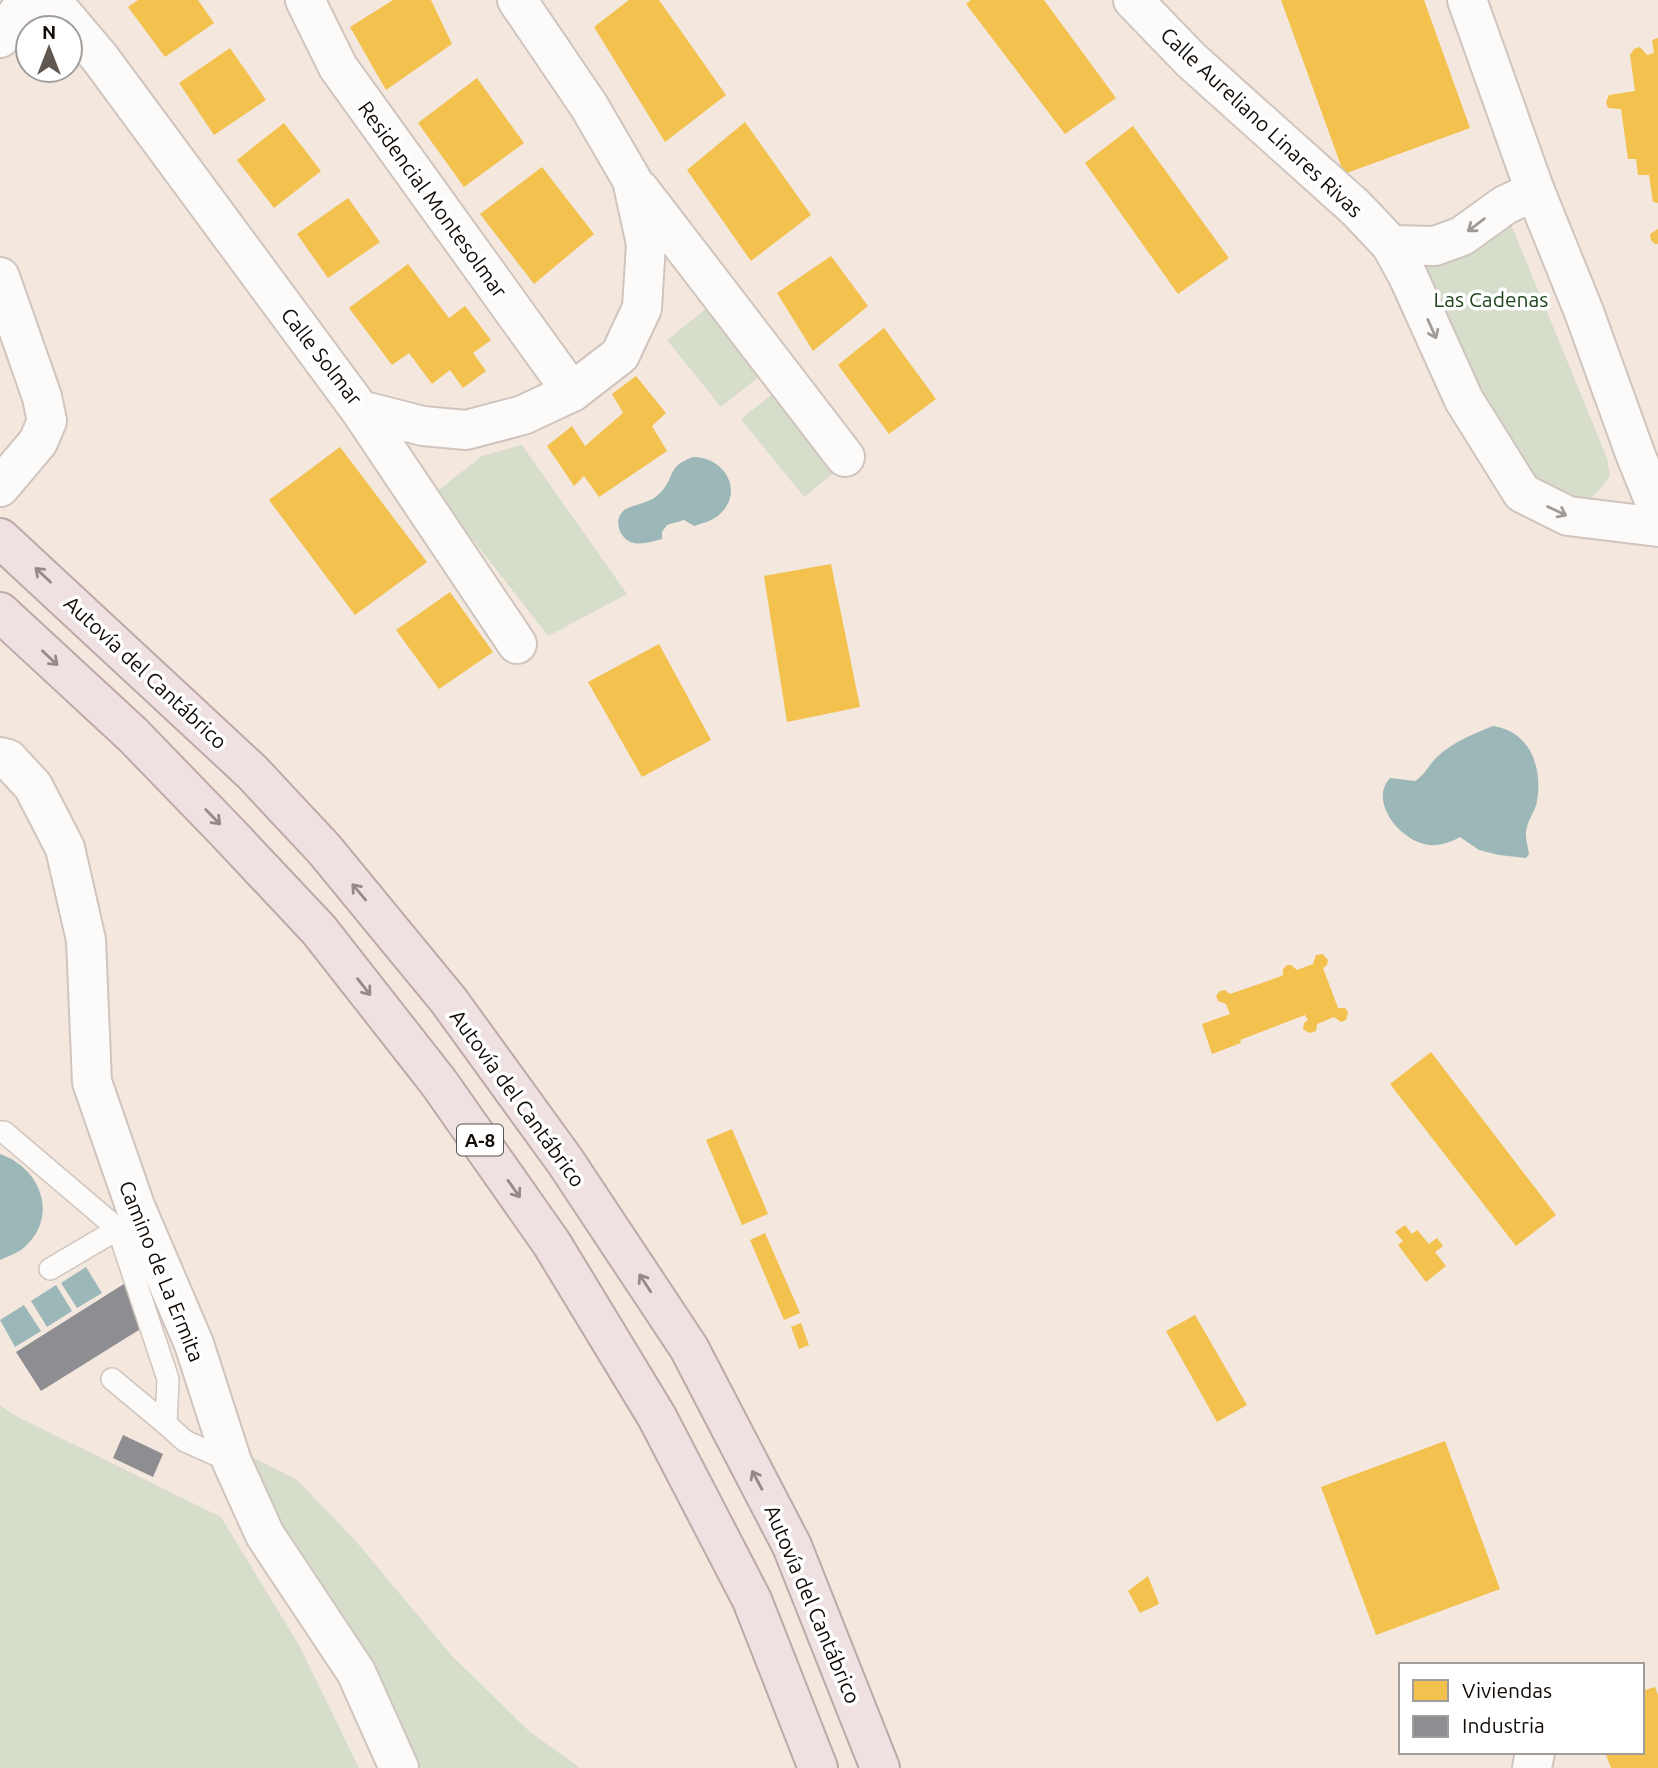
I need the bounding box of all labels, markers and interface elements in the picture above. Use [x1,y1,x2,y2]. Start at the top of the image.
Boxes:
north arrow [14,14,84,84]
text: N [42,21,56,43]
street label: Calle Aureliano Linares Rivas [1156,22,1368,222]
street label: Residencial Montesolmar [354,96,512,302]
one-way arrow [1467,218,1486,233]
park label: Las Cadenas [1434,287,1548,311]
street label: Calle Solmar [277,303,367,409]
one-way arrow [1426,317,1439,339]
one-way arrow [1546,504,1567,518]
one-way arrow [34,567,52,583]
street label: Autovía del Cantábrico [60,591,232,753]
one-way arrow [41,650,59,666]
one-way arrow [204,808,221,825]
one-way arrow [351,883,367,901]
one-way arrow [356,977,371,996]
street label: Autovía del Cantábrico [446,1005,590,1191]
road number: A-8 [457,1124,503,1156]
street label: Camino de La Ermita [115,1177,209,1365]
one-way arrow [507,1179,521,1198]
one-way arrow [638,1273,652,1293]
one-way arrow [750,1470,764,1491]
street label: Autovía del Cantábrico [760,1501,866,1707]
legend [1399,1663,1644,1754]
text: Viviendas [1462,1678,1552,1702]
text: Industria [1462,1713,1545,1737]

